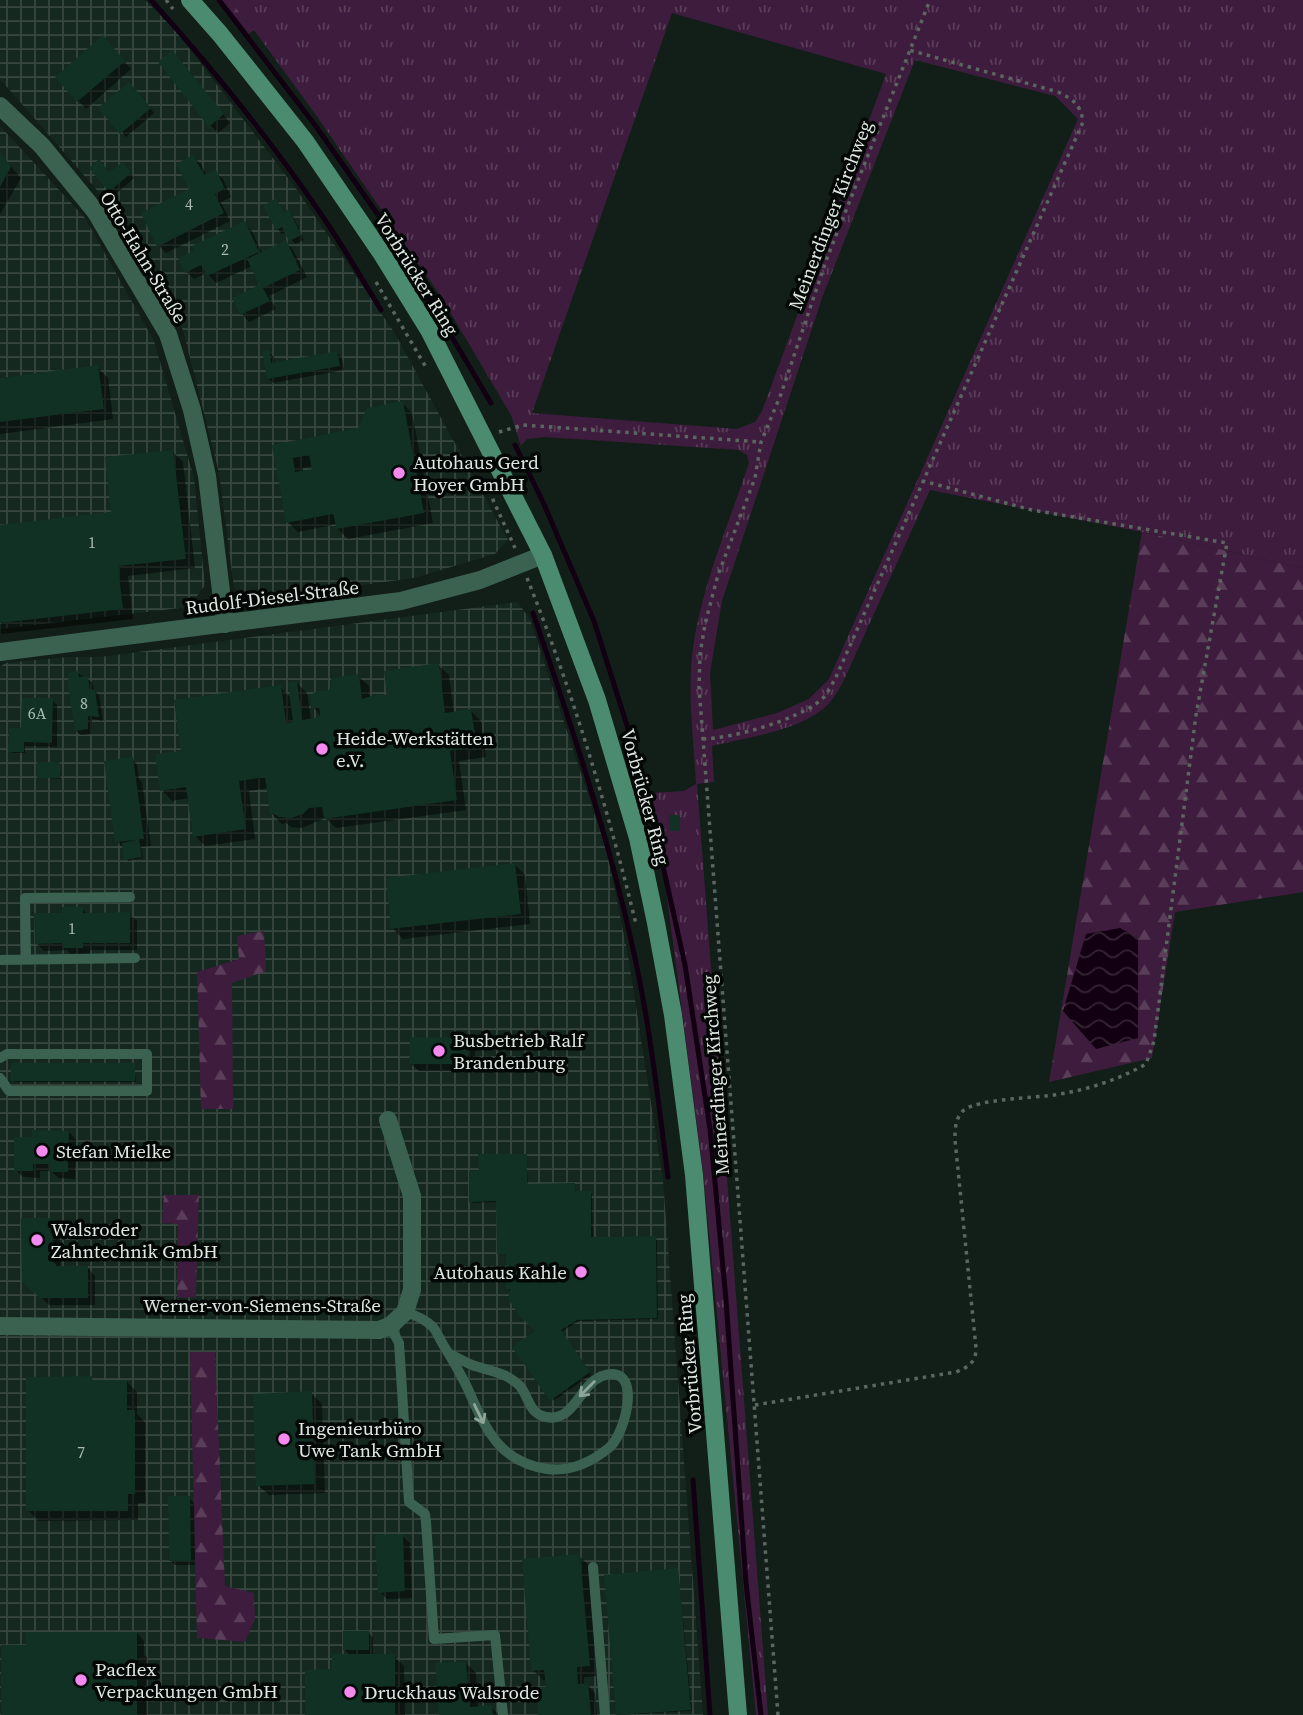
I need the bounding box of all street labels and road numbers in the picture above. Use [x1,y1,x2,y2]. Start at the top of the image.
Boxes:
street label: Meinerdinger Kirchweg [782,117,878,313]
street label: Otto-Hahn-Straße [94,186,194,328]
street label: Vorbrücker Ring [369,208,465,340]
street label: Rudolf-Diesel-Straße [184,573,360,621]
street label: Vorbrücker Ring [615,726,677,868]
street label: Meinerdinger Kirchweg [695,974,735,1176]
street label: Werner-von-Siemens-Straße [143,1292,381,1318]
street label: Vorbrücker Ring [670,1293,708,1435]

